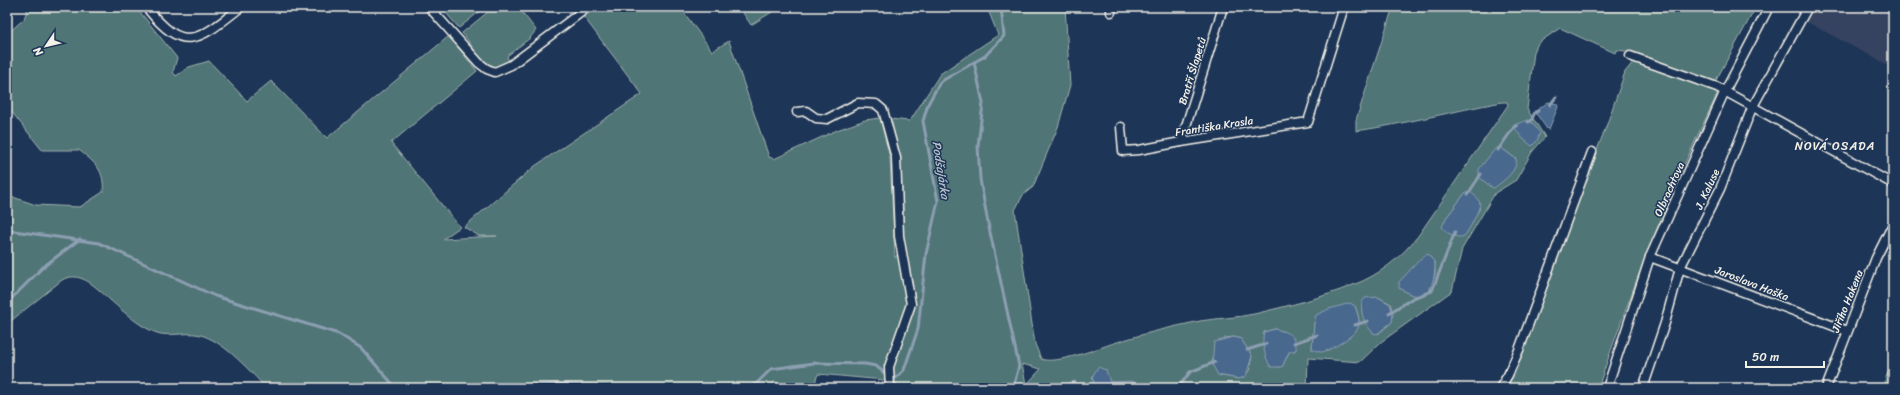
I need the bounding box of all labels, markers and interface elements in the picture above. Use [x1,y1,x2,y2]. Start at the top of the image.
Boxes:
north arrow [26,26,66,66]
street label: Bratří Šlapetů [1173,35,1212,107]
text: N [28,43,49,61]
street label: Františka Krasla [1174,111,1255,142]
district label: NOVÁ OSADA [1795,135,1875,157]
water label: Podšajárka [926,139,957,202]
street label: Olbrachtova [1649,158,1690,220]
street label: J. Kaluse [1689,165,1725,214]
street label: Jaroslava Haška [1711,260,1792,306]
street label: Jiřího Hakena [1826,266,1869,336]
scale bar [1746,343,1824,369]
text: 50 m [1752,346,1779,368]

